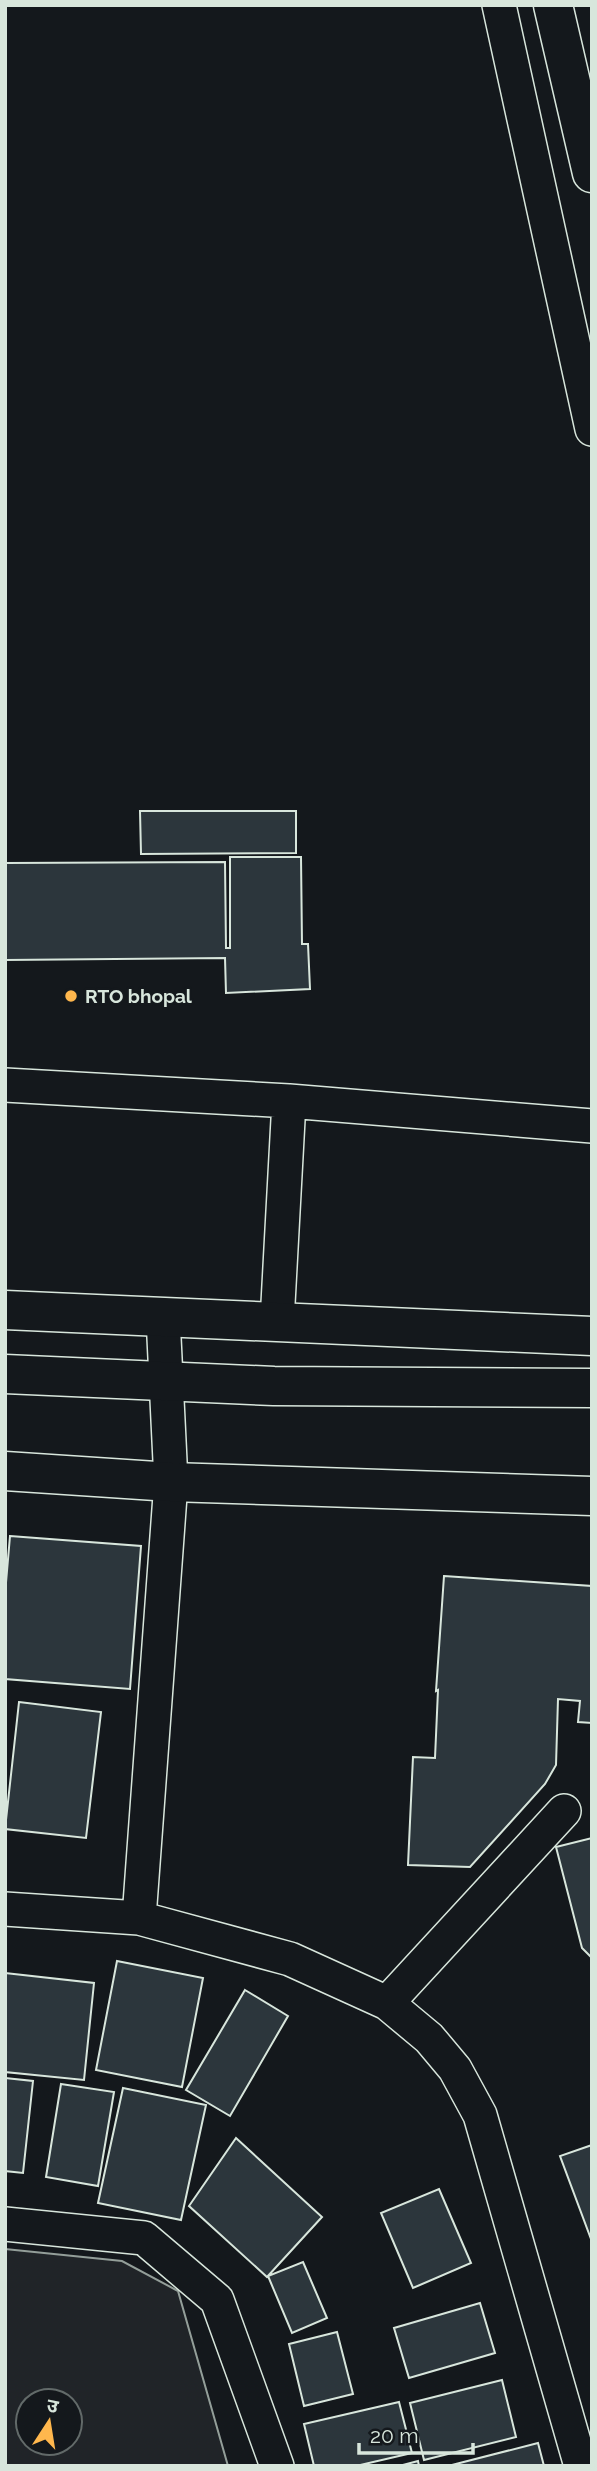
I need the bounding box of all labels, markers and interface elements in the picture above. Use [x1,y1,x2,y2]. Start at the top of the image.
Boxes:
place label: RTO bhopal [85,985,193,1007]
marker: RTO bhopal [63,988,79,1004]
north arrow [14,2387,84,2457]
text: उ [45,2393,61,2417]
scale bar [359,2412,473,2456]
text: 20 m [370,2423,418,2448]

